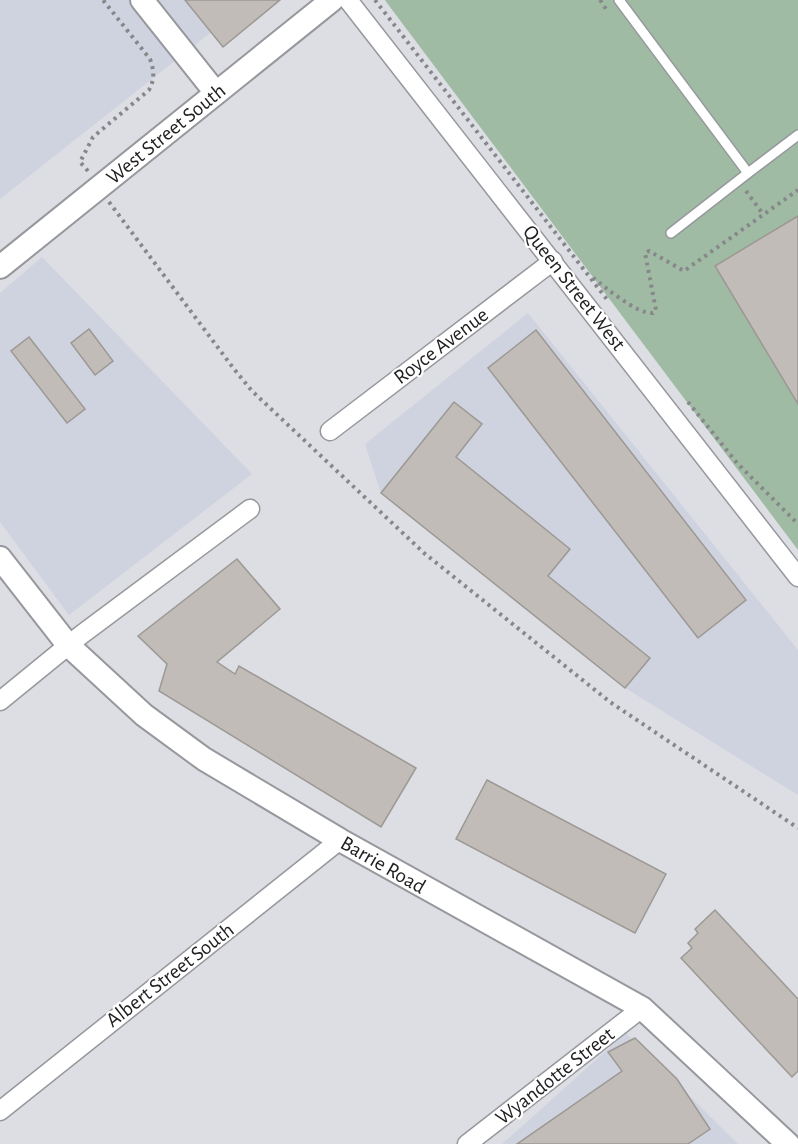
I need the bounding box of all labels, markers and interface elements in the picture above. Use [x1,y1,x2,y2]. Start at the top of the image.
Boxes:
street label: West Street South [102,80,230,188]
street label: Queen Street West [519,221,629,355]
street label: Royce Avenue [390,304,492,388]
street label: Barrie Road [337,832,429,898]
street label: Albert Street South [102,919,238,1031]
street label: Wyandotte Street [492,1023,618,1129]

